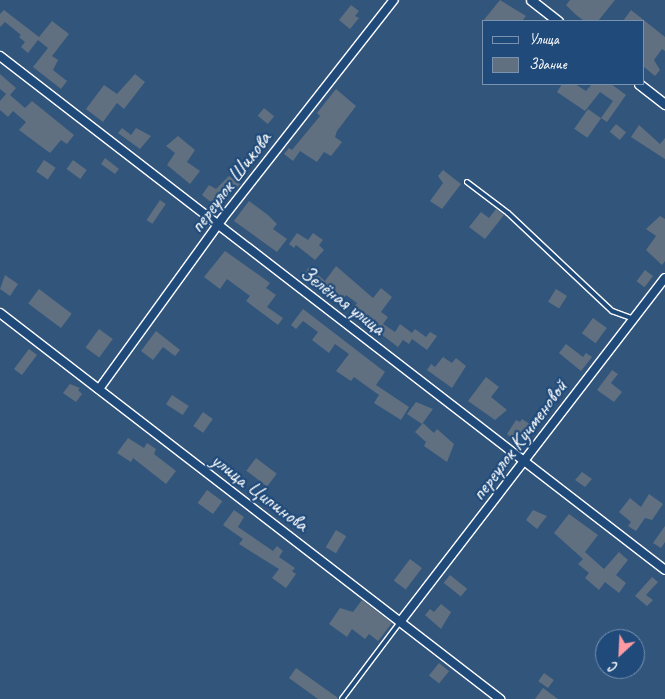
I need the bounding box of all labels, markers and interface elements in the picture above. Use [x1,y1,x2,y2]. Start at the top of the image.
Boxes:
legend [482,20,645,85]
text: Улица [529,30,559,49]
text: Здание [529,55,567,74]
street label: переулок Шикова [184,127,276,237]
street label: Зелёная улица [295,259,391,341]
street label: переулок Кучменовой [466,375,572,505]
street label: улица Ципинова [206,447,314,537]
north arrow [595,629,645,679]
text: С [607,658,621,676]

